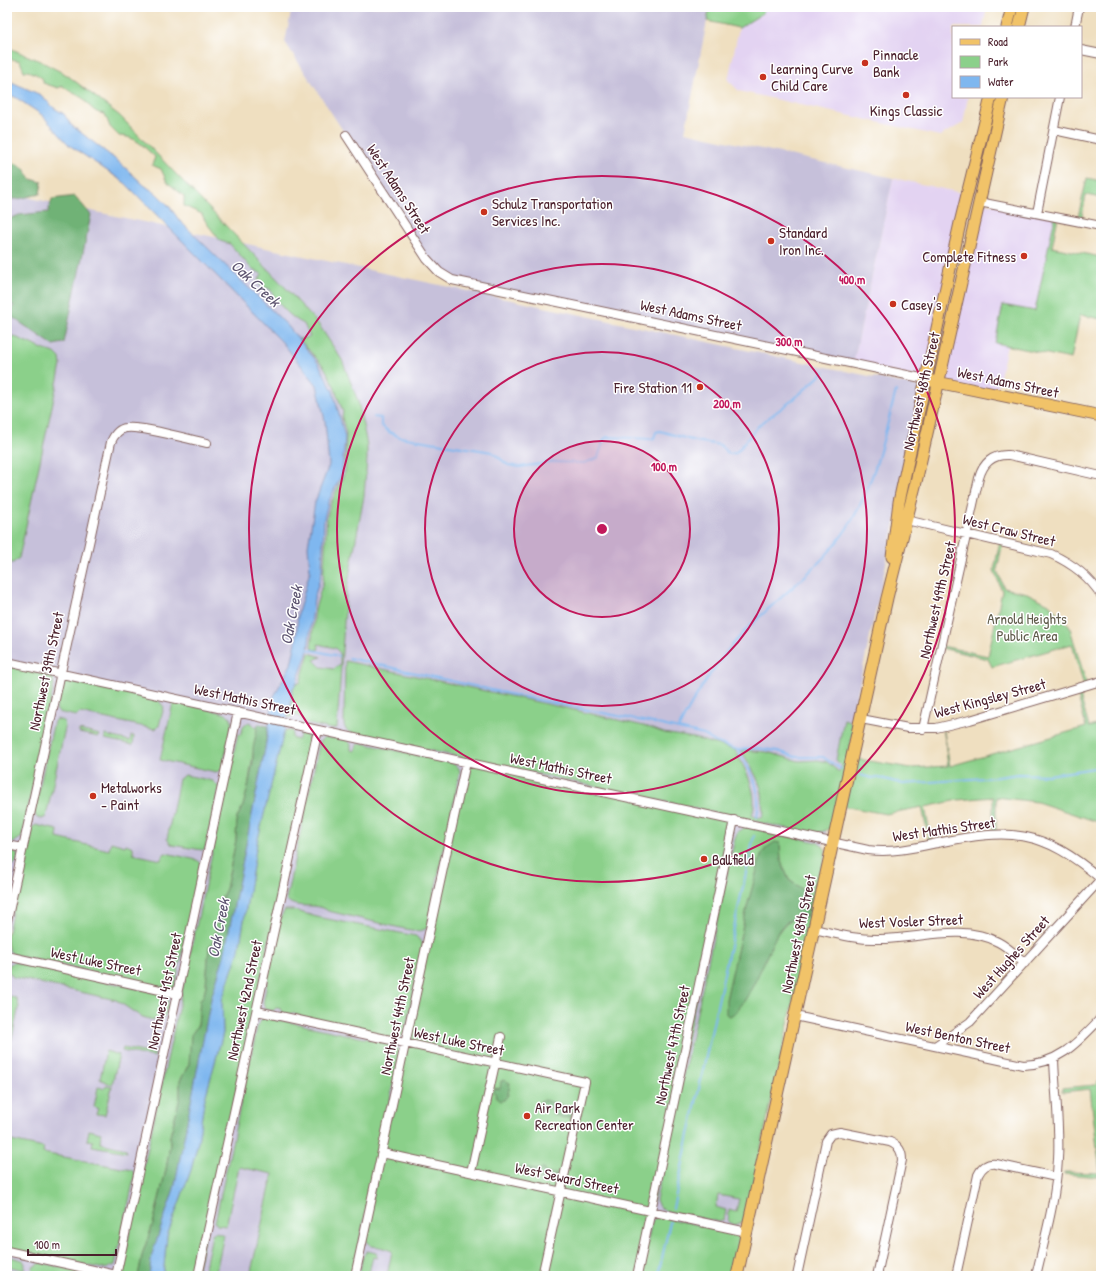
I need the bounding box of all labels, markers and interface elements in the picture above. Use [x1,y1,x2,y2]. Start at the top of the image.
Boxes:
legend [952,26,1082,98]
text: Road [988,33,1008,50]
place label: Pinnacle Bank [873,44,919,82]
text: Park [988,53,1008,70]
place label: Learning Curve Child Care [771,58,853,96]
marker: Pinnacle Bank [860,58,870,68]
marker: Learning Curve Child Care [758,72,768,82]
text: Water [988,73,1014,90]
marker: Kings Classic [901,90,911,100]
place label: Kings Classic [870,100,943,121]
street label: West Adams Street [362,140,436,239]
place label: Schulz Transportation Services Inc. [492,193,613,231]
marker: Schulz Transportation Services Inc. [479,207,489,217]
place label: Standard Iron Inc. [779,222,827,260]
marker: Standard Iron Inc. [766,236,776,246]
place label: Complete Fitness [922,246,1016,267]
marker: Complete Fitness [1019,251,1029,261]
water label: Oak Creek [227,255,286,312]
text: 400 m [839,271,865,288]
street label: West Adams Street [638,294,744,336]
place label: Casey's [901,294,942,315]
marker: Casey's [888,299,898,309]
street label: Northwest 48th Street [897,329,945,452]
text: 300 m [775,333,803,350]
street label: West Adams Street [955,361,1061,403]
place label: Fire Station 11 [613,377,692,398]
marker: Fire Station 11 [695,382,705,392]
text: 200 m [713,395,741,412]
text: 100 m [651,458,677,475]
street label: West Craw Street [960,508,1058,552]
centre of rings [595,522,609,536]
street label: Northwest 49th Street [913,539,961,661]
water label: Oak Creek [274,582,308,646]
park label: Arnold Heights Public Area [987,608,1067,646]
street label: Northwest 39th Street [23,609,69,732]
street label: West Kingsley Street [932,673,1049,723]
street label: West Mathis Street [192,678,299,720]
street label: West Mathis Street [508,747,615,789]
place label: Metalworks - Paint [101,777,162,815]
marker: Metalworks - Paint [88,791,98,801]
street label: West Mathis Street [891,811,997,847]
place label: Ballfield [712,849,754,870]
marker: Ballfield [699,854,709,864]
street label: Northwest 48th Street [775,872,821,995]
water label: Oak Creek [201,895,235,959]
street label: West Vosler Street [859,909,964,933]
street label: West Hughes Street [968,910,1055,1003]
street label: Northwest 41st Street [141,930,187,1051]
street label: Northwest 42nd Street [221,937,267,1062]
street label: West Luke Street [49,941,144,981]
street label: Northwest 44th Street [374,954,420,1077]
street label: Northwest 47th Street [649,983,695,1107]
street label: West Benton Street [904,1016,1013,1058]
street label: West Luke Street [412,1021,507,1061]
place label: Air Park Recreation Center [535,1097,634,1135]
marker: Air Park Recreation Center [522,1111,532,1121]
street label: West Seward Street [513,1157,621,1199]
scale bar [28,1231,116,1257]
text: 100 m [34,1236,60,1253]

